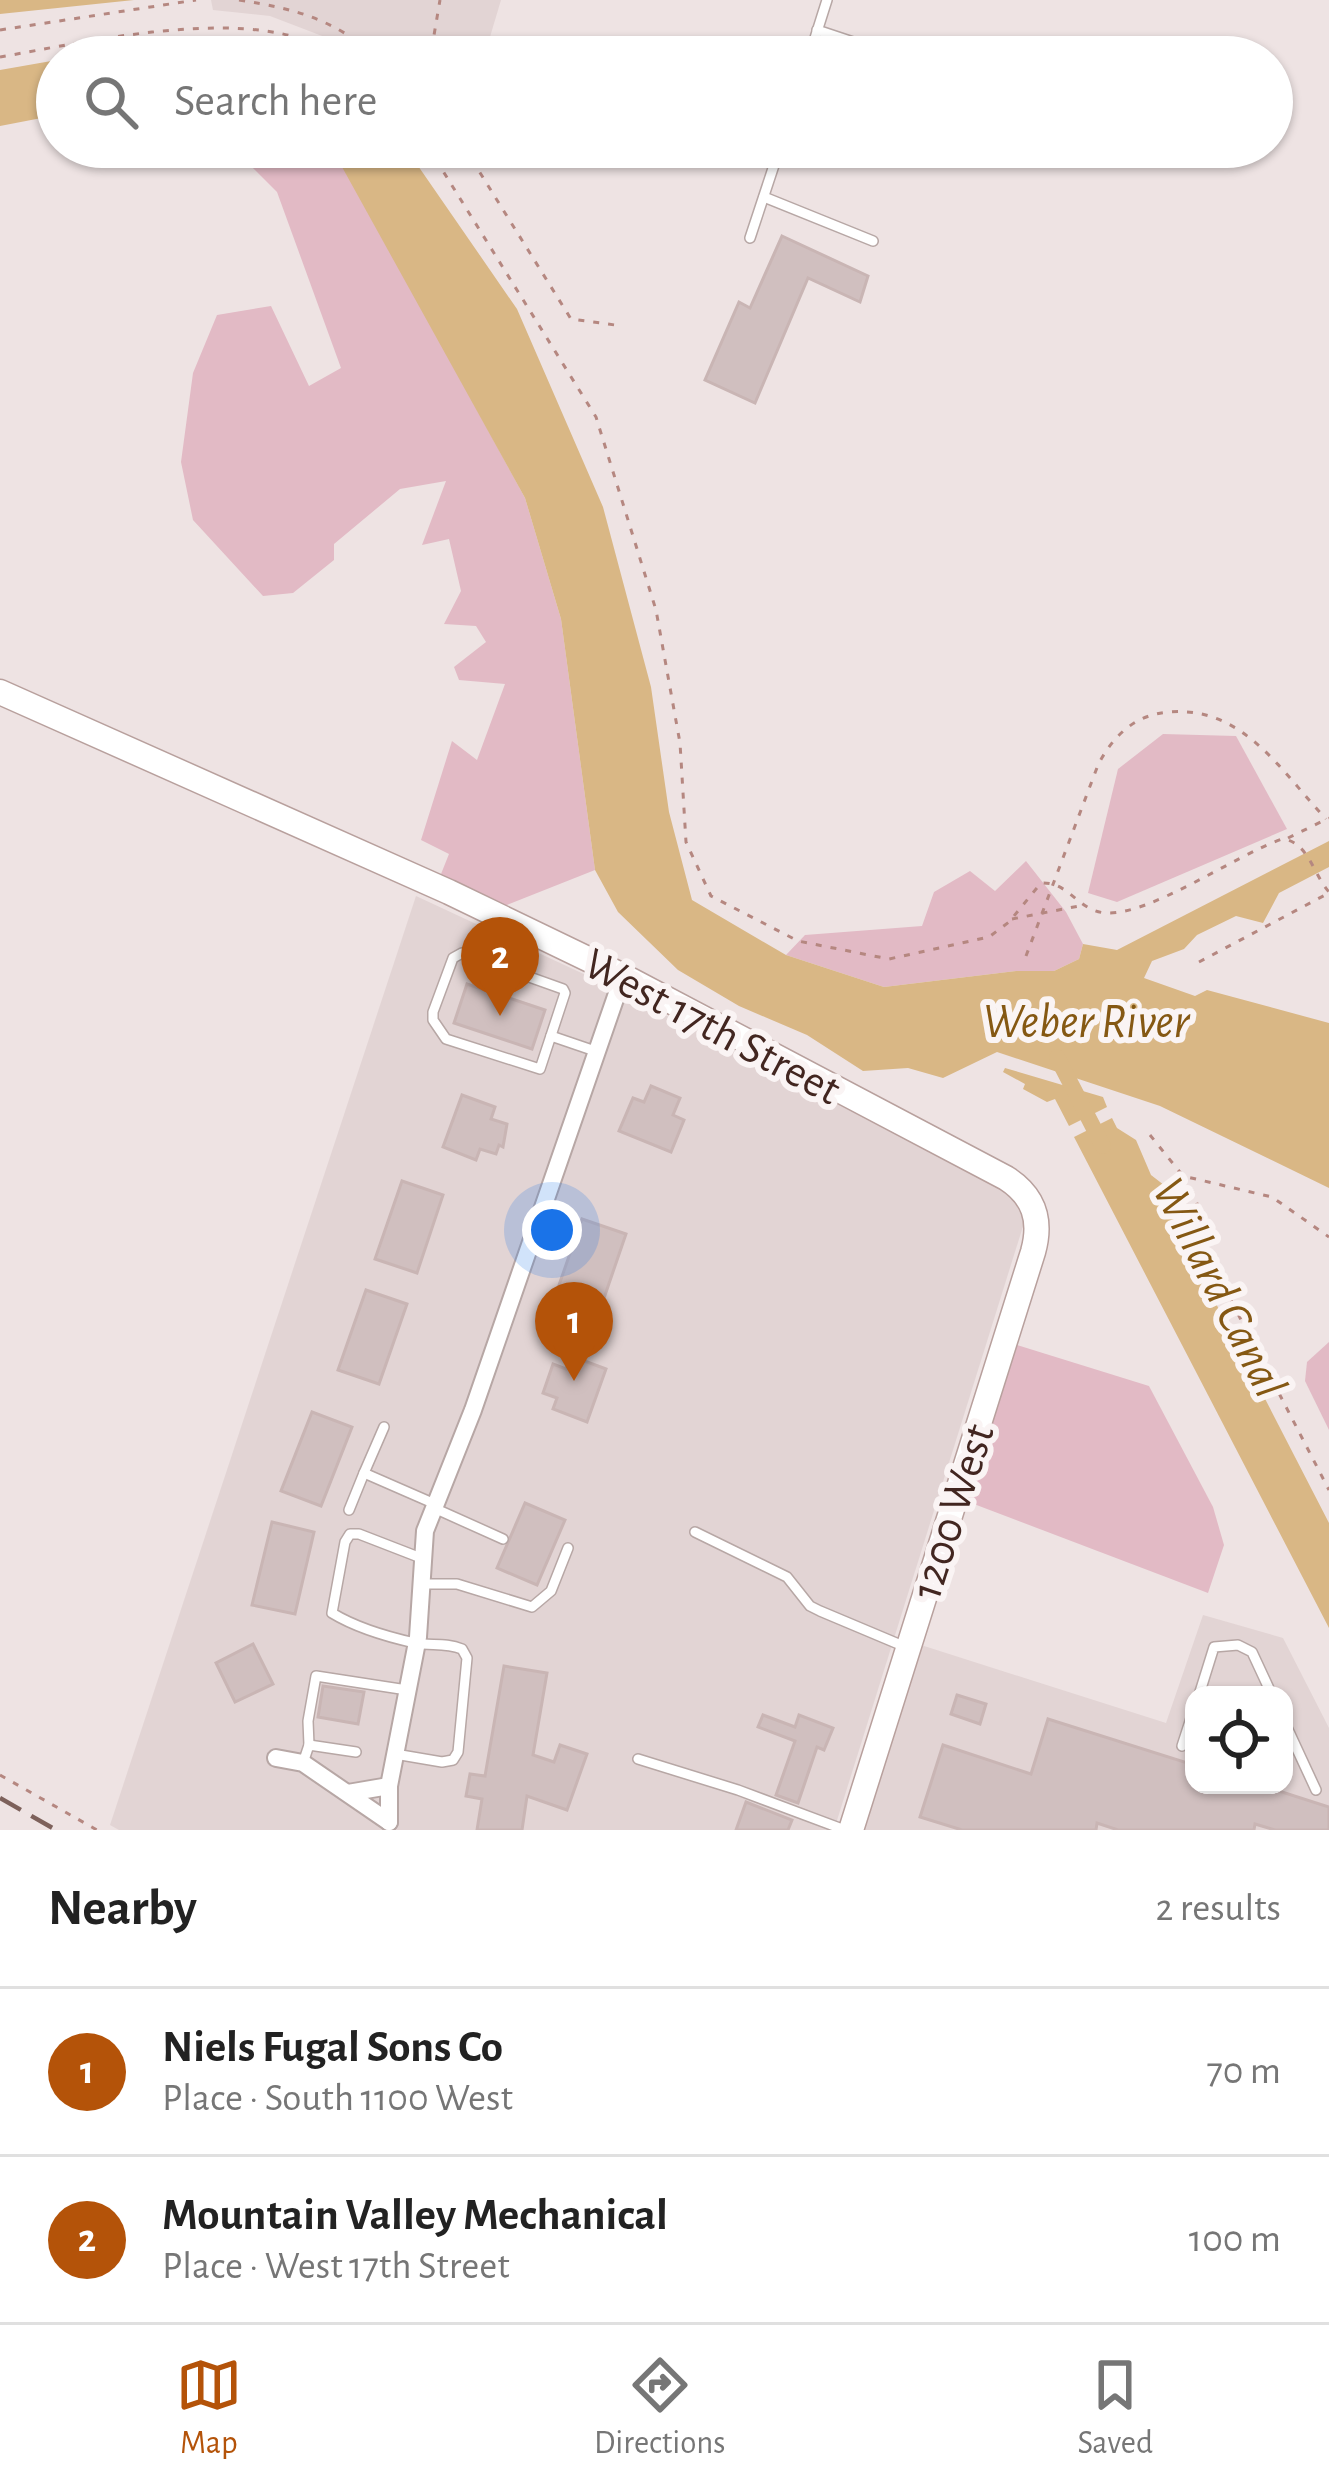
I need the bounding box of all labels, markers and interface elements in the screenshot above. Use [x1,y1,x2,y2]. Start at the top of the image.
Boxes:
search box [36,36,1293,168]
icon: search [78,69,144,135]
text: Search here [174,79,377,124]
pin: 2 [461,917,539,1016]
street label: West 17th Street [576,941,847,1113]
water label: Weber River [983,999,1191,1047]
water label: Willard Canal [1143,1171,1294,1406]
your location [522,1200,582,1260]
pin: 1 [535,1282,613,1381]
street label: 1200 West [904,1419,1003,1605]
map controls [1185,1686,1293,1794]
button: locate [1185,1686,1293,1794]
text: Nearby [48,1883,197,1934]
text: 2 results [1155,1889,1281,1928]
text: Niels Fugal Sons Co [162,2025,503,2070]
text: 1 [80,2052,94,2091]
text: 70 m [1207,2052,1281,2091]
text: Place · South 1100 West [162,2079,513,2118]
text: Mountain Valley Mechanical [162,2193,668,2238]
text: 2 [78,2220,96,2259]
text: 100 m [1189,2220,1281,2259]
text: Place · West 17th Street [162,2247,510,2286]
tab: Map [176,2352,242,2464]
tab: Directions [594,2352,725,2464]
tab: Saved [1077,2352,1153,2464]

